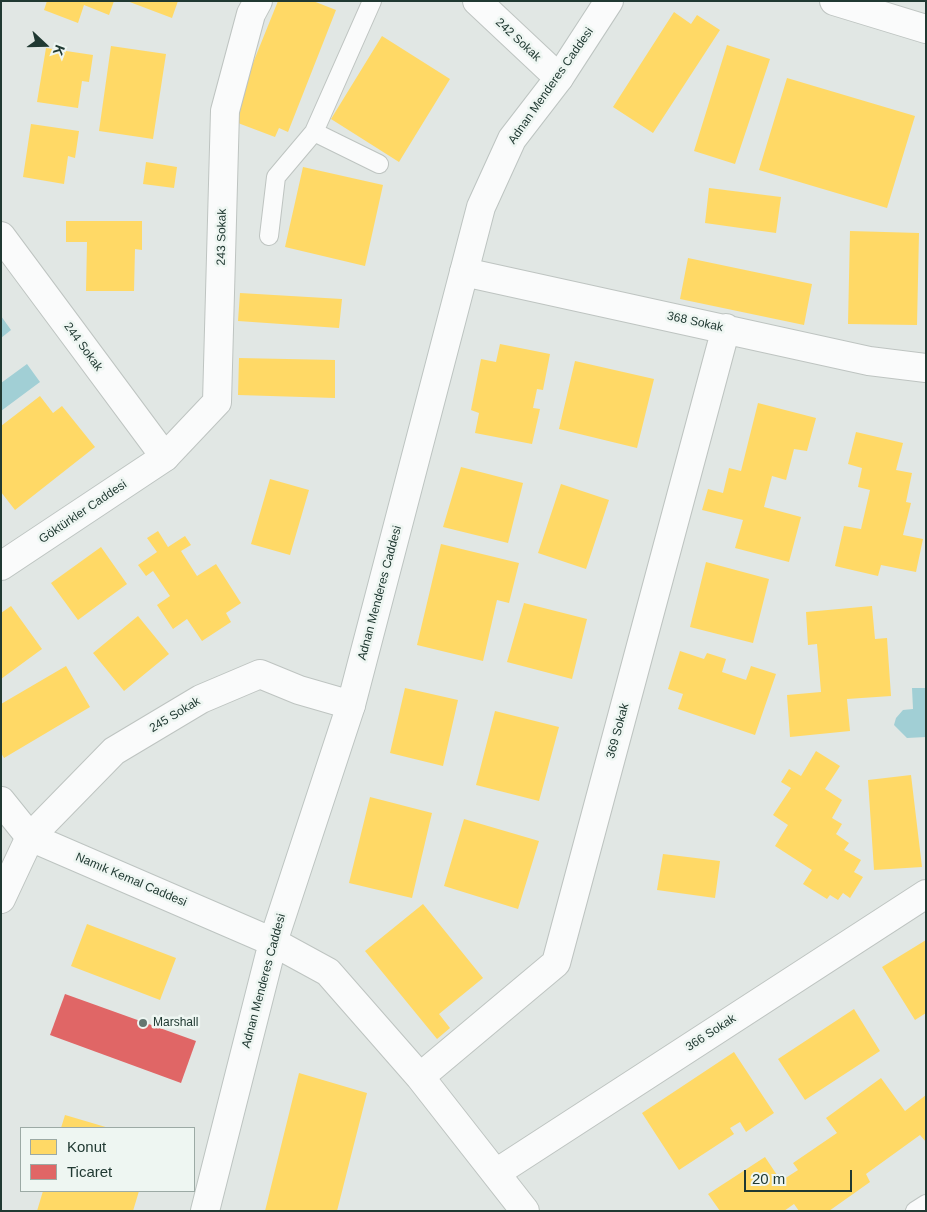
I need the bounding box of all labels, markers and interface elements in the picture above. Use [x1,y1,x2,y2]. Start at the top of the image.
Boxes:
street label: 242 Sokak [492,15,544,65]
north arrow [20,20,70,70]
street label: Adnan Menderes Caddesi [505,25,597,147]
text: K [50,43,68,58]
street label: 243 Sokak [214,209,230,265]
street label: 368 Sokak [666,309,724,335]
street label: 244 Sokak [61,320,105,374]
street label: Göktürkler Caddesi [36,477,130,547]
street label: Adnan Menderes Caddesi [355,524,405,662]
street label: 245 Sokak [147,694,203,736]
street label: 369 Sokak [604,702,632,760]
street label: Namık Kemal Caddesi [73,850,189,910]
street label: Adnan Menderes Caddesi [239,912,289,1050]
street label: 366 Sokak [683,1012,739,1054]
place label: Marshall [153,1016,198,1030]
marker: Marshall [137,1017,149,1029]
legend [20,1127,195,1192]
text: Konut [67,1138,106,1155]
scale bar [747,1160,854,1192]
text: Ticaret [67,1163,112,1180]
text: 20 m [752,1170,785,1187]

